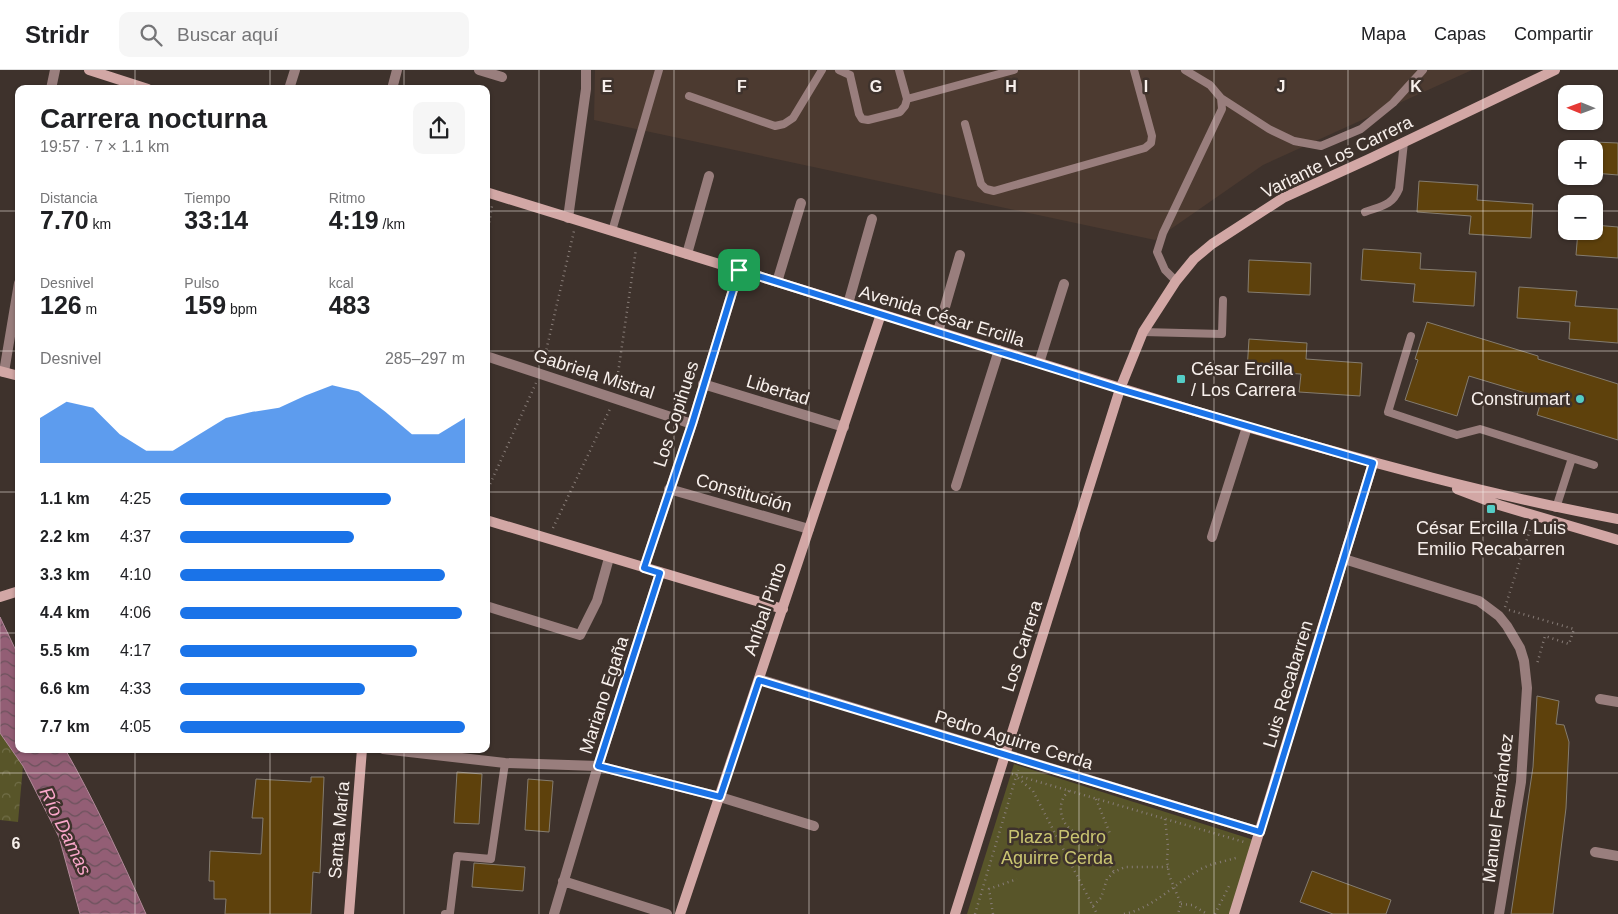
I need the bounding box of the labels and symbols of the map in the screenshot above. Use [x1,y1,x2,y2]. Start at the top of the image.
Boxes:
text: E [602,78,613,95]
text: F [737,78,747,95]
text: G [870,78,882,95]
text: H [1005,78,1017,95]
text: I [1144,78,1148,95]
text: J [1277,78,1285,95]
text: K [1410,78,1422,95]
north arrow [1558,85,1602,130]
street label: Variante Los Carrera [1258,111,1417,202]
pin [718,249,760,291]
street label: Avenida César Ercilla [857,281,1028,351]
street label: Gabriela Mistral [531,345,657,403]
street label: Los Copihues [649,359,703,469]
place label: César Ercilla / Los Carrera [1191,359,1297,400]
street label: Libertad [744,371,812,409]
marker: César Ercilla / Los Carrera [1175,373,1187,385]
place label: Construmart [1471,389,1570,409]
marker: Construmart [1574,393,1586,405]
street label: Constitución [694,470,794,516]
marker: César Ercilla / Luis Emilio Recabarren [1485,503,1497,515]
place label: César Ercilla / Luis Emilio Recabarren [1416,518,1566,559]
street label: Aníbal Pinto [740,560,790,658]
street label: Los Carrera [998,597,1046,694]
street label: Luis Recabarren [1259,618,1317,750]
street label: Mariano Egaña [576,633,633,756]
street label: Pedro Aguirre Cerda [933,706,1096,774]
street label: Manuel Fernández [1479,732,1517,884]
street label: Santa María [325,779,353,880]
water label: Río Damas [35,784,96,879]
park label: Plaza Pedro Aguirre Cerda [1001,827,1114,868]
text: 6 [12,835,21,852]

